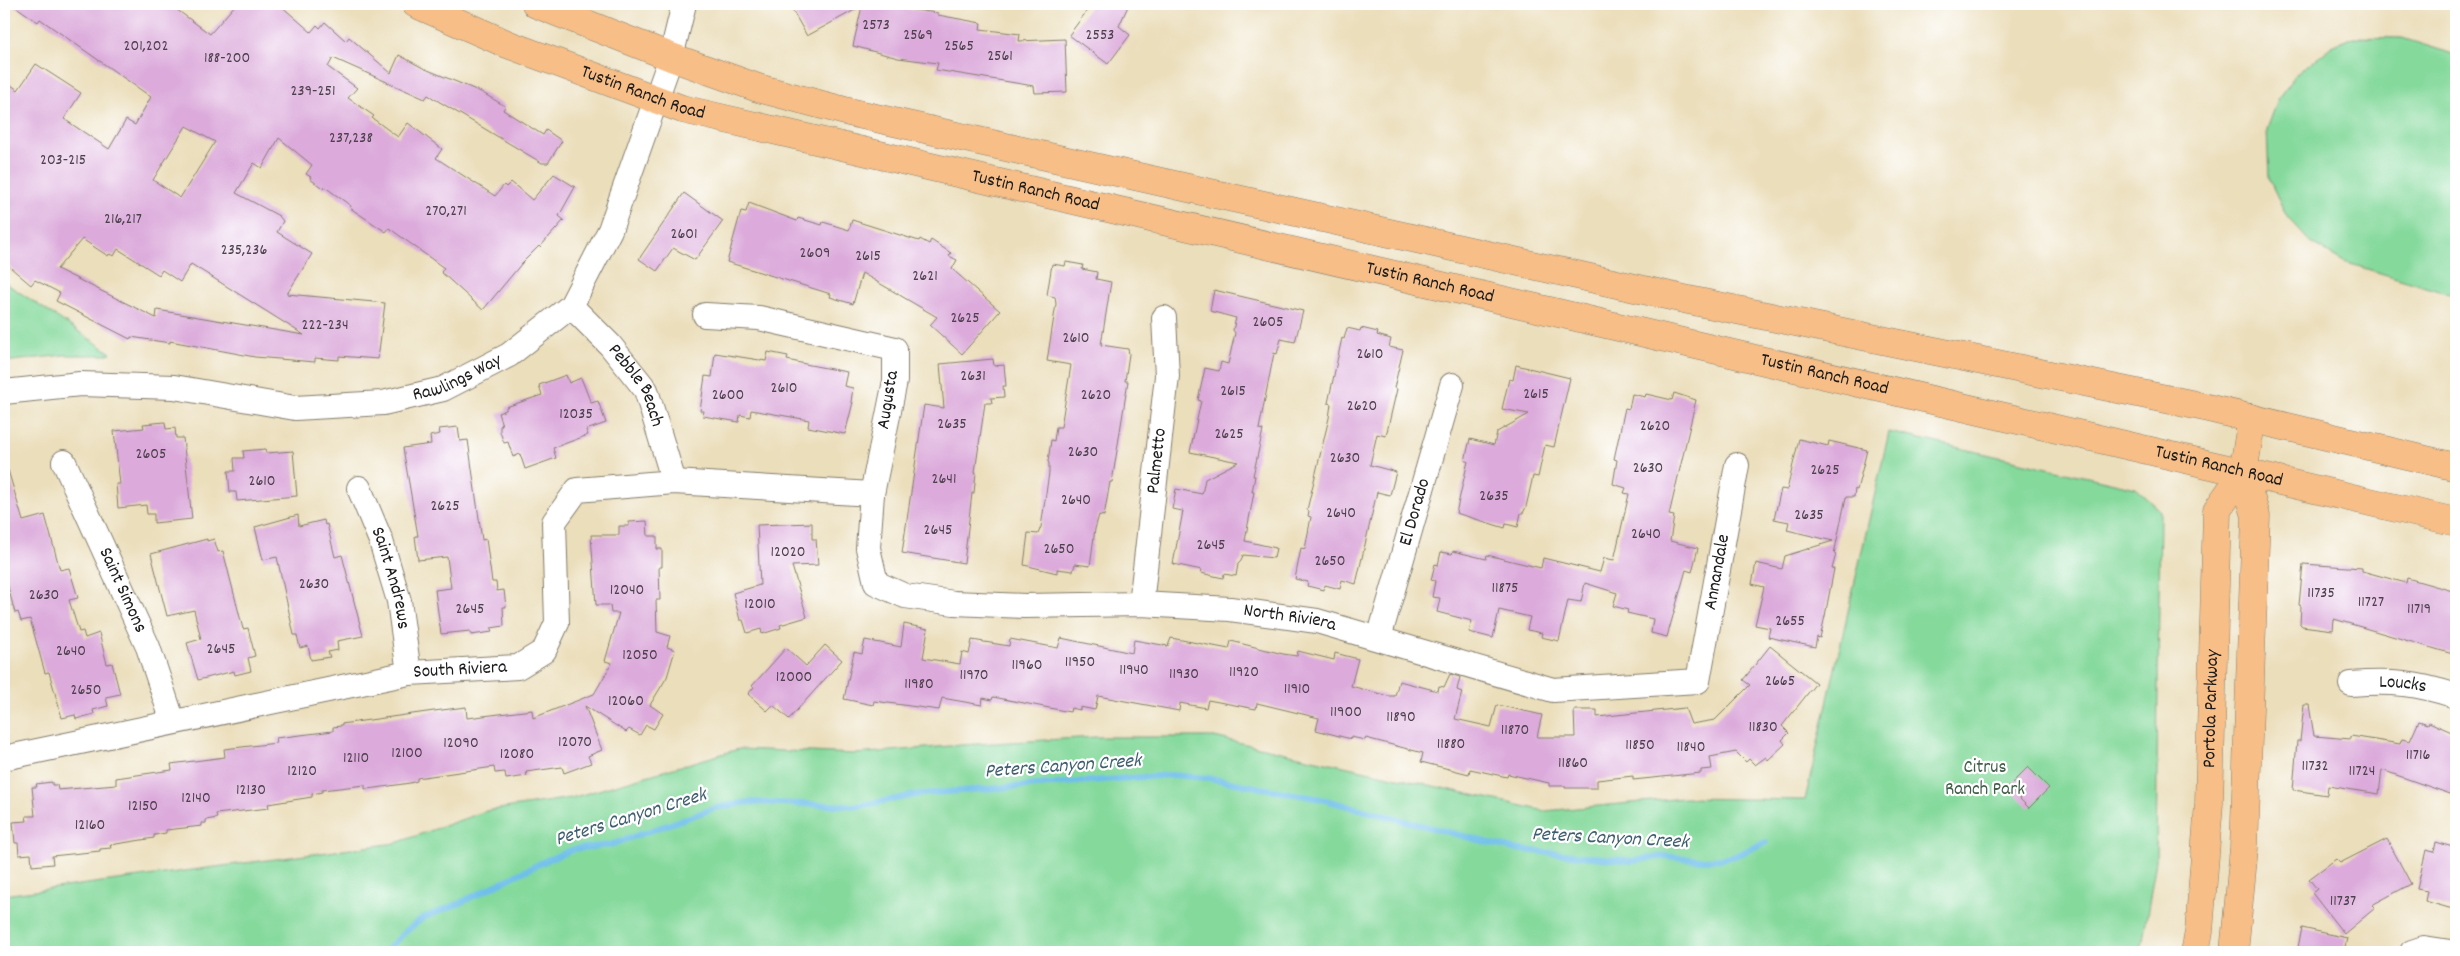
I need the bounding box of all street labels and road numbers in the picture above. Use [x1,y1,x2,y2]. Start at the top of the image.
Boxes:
street label: Tustin Ranch Road [577,59,708,127]
street label: Tustin Ranch Road [969,163,1102,219]
street label: Tustin Ranch Road [1363,255,1497,311]
street label: Pebble Beach [601,338,670,430]
street label: Rawlings Way [410,347,507,409]
street label: Tustin Ranch Road [1758,347,1891,403]
street label: Augusta [871,368,907,431]
street label: Palmetto [1140,427,1174,495]
street label: Tustin Ranch Road [2152,439,2286,495]
street label: El Dorado [1393,475,1438,549]
street label: Saint Andrews [363,523,416,631]
street label: Annandale [1698,532,1738,612]
street label: Saint Simons [91,543,153,637]
street label: North Riviera [1242,598,1341,640]
street label: Portola Parkway [2196,649,2227,769]
street label: South Riviera [413,654,509,686]
street label: Loucks [2379,669,2429,701]

